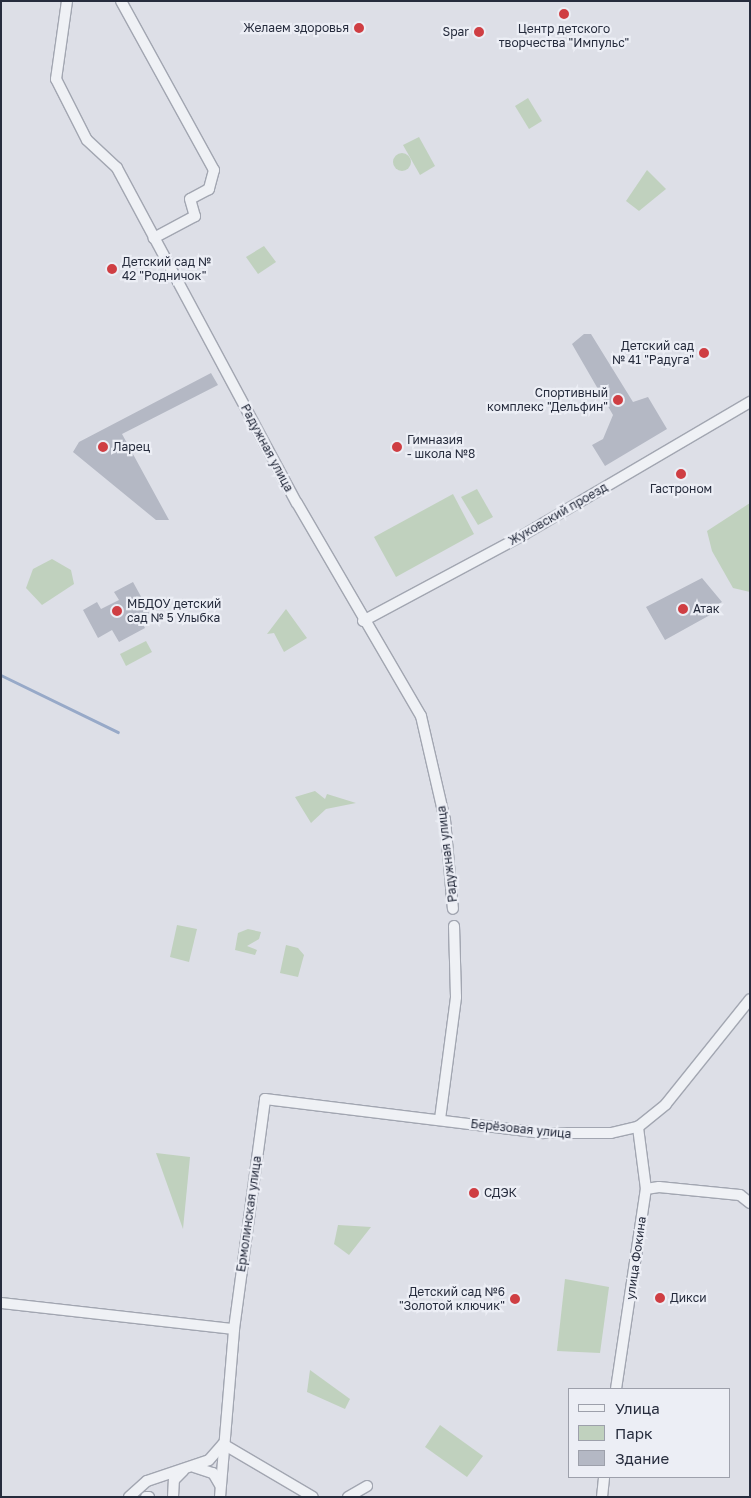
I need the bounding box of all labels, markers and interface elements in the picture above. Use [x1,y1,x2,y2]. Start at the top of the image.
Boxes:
marker: Центр детского творчества "Импульс" [558,8,570,20]
place label: Желаем здоровья [243,21,349,35]
marker: Желаем здоровья [353,22,365,34]
place label: Центр детского творчества "Импульс" [499,22,629,50]
place label: Spar [442,25,469,39]
marker: Spar [473,26,485,38]
place label: Детский сад № 42 "Родничок" [122,255,211,283]
marker: Детский сад № 42 "Родничок" [106,263,118,275]
place label: Детский сад № 41 "Радуга" [612,339,694,367]
marker: Детский сад № 41 "Радуга" [698,347,710,359]
place label: Спортивный комплекс "Дельфин" [487,386,608,414]
marker: Спортивный комплекс "Дельфин" [612,394,624,406]
street label: Радужная улица [238,402,296,494]
place label: Гимназия - школа №8 [407,433,475,461]
place label: Ларец [113,440,150,454]
marker: Ларец [97,441,109,453]
marker: Гимназия - школа №8 [391,441,403,453]
marker: Гастроном [675,468,687,480]
street label: Жуковский проезд [506,480,610,548]
place label: Гастроном [650,482,712,496]
place label: МБДОУ детский сад № 5 Улыбка [127,597,221,625]
place label: Атак [693,602,720,616]
marker: Атак [677,603,689,615]
marker: МБДОУ детский сад № 5 Улыбка [111,605,123,617]
street label: Радужная улица [434,805,460,903]
street label: Берёзовая улица [470,1117,572,1141]
street label: Ермолинская улица [234,1155,264,1273]
place label: СДЭК [484,1186,517,1200]
marker: СДЭК [468,1187,480,1199]
street label: улица Фокина [623,1215,649,1301]
place label: Детский сад №6 "Золотой ключик" [399,1285,505,1313]
place label: Дикси [670,1291,707,1305]
marker: Дикси [654,1292,666,1304]
marker: Детский сад №6 "Золотой ключик" [509,1293,521,1305]
legend [568,1388,731,1478]
text: Улица [615,1399,660,1417]
text: Парк [615,1424,653,1442]
text: Здание [615,1449,669,1467]

